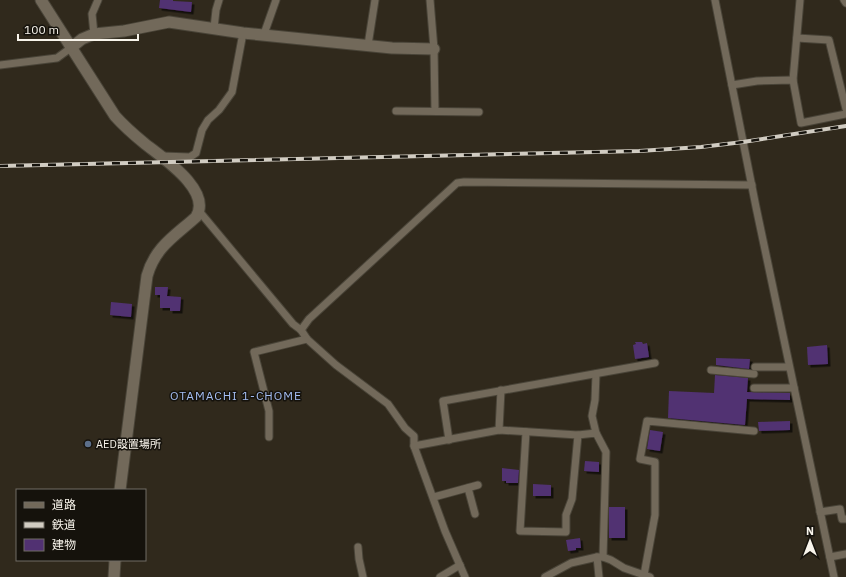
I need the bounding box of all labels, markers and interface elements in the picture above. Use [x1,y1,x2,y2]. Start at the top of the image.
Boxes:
scale bar [18,16,138,42]
text: 100 m [24,22,59,37]
district label: OTAMACHI 1-CHOME [170,388,302,403]
place label: AED設置場所 [96,437,162,451]
marker: AED設置場所 [83,439,93,449]
legend [16,489,146,561]
text: 道路 [52,497,76,512]
text: 鉄道 [52,517,76,532]
north arrow [790,521,830,561]
text: N [806,524,814,538]
text: 建物 [52,537,76,552]

